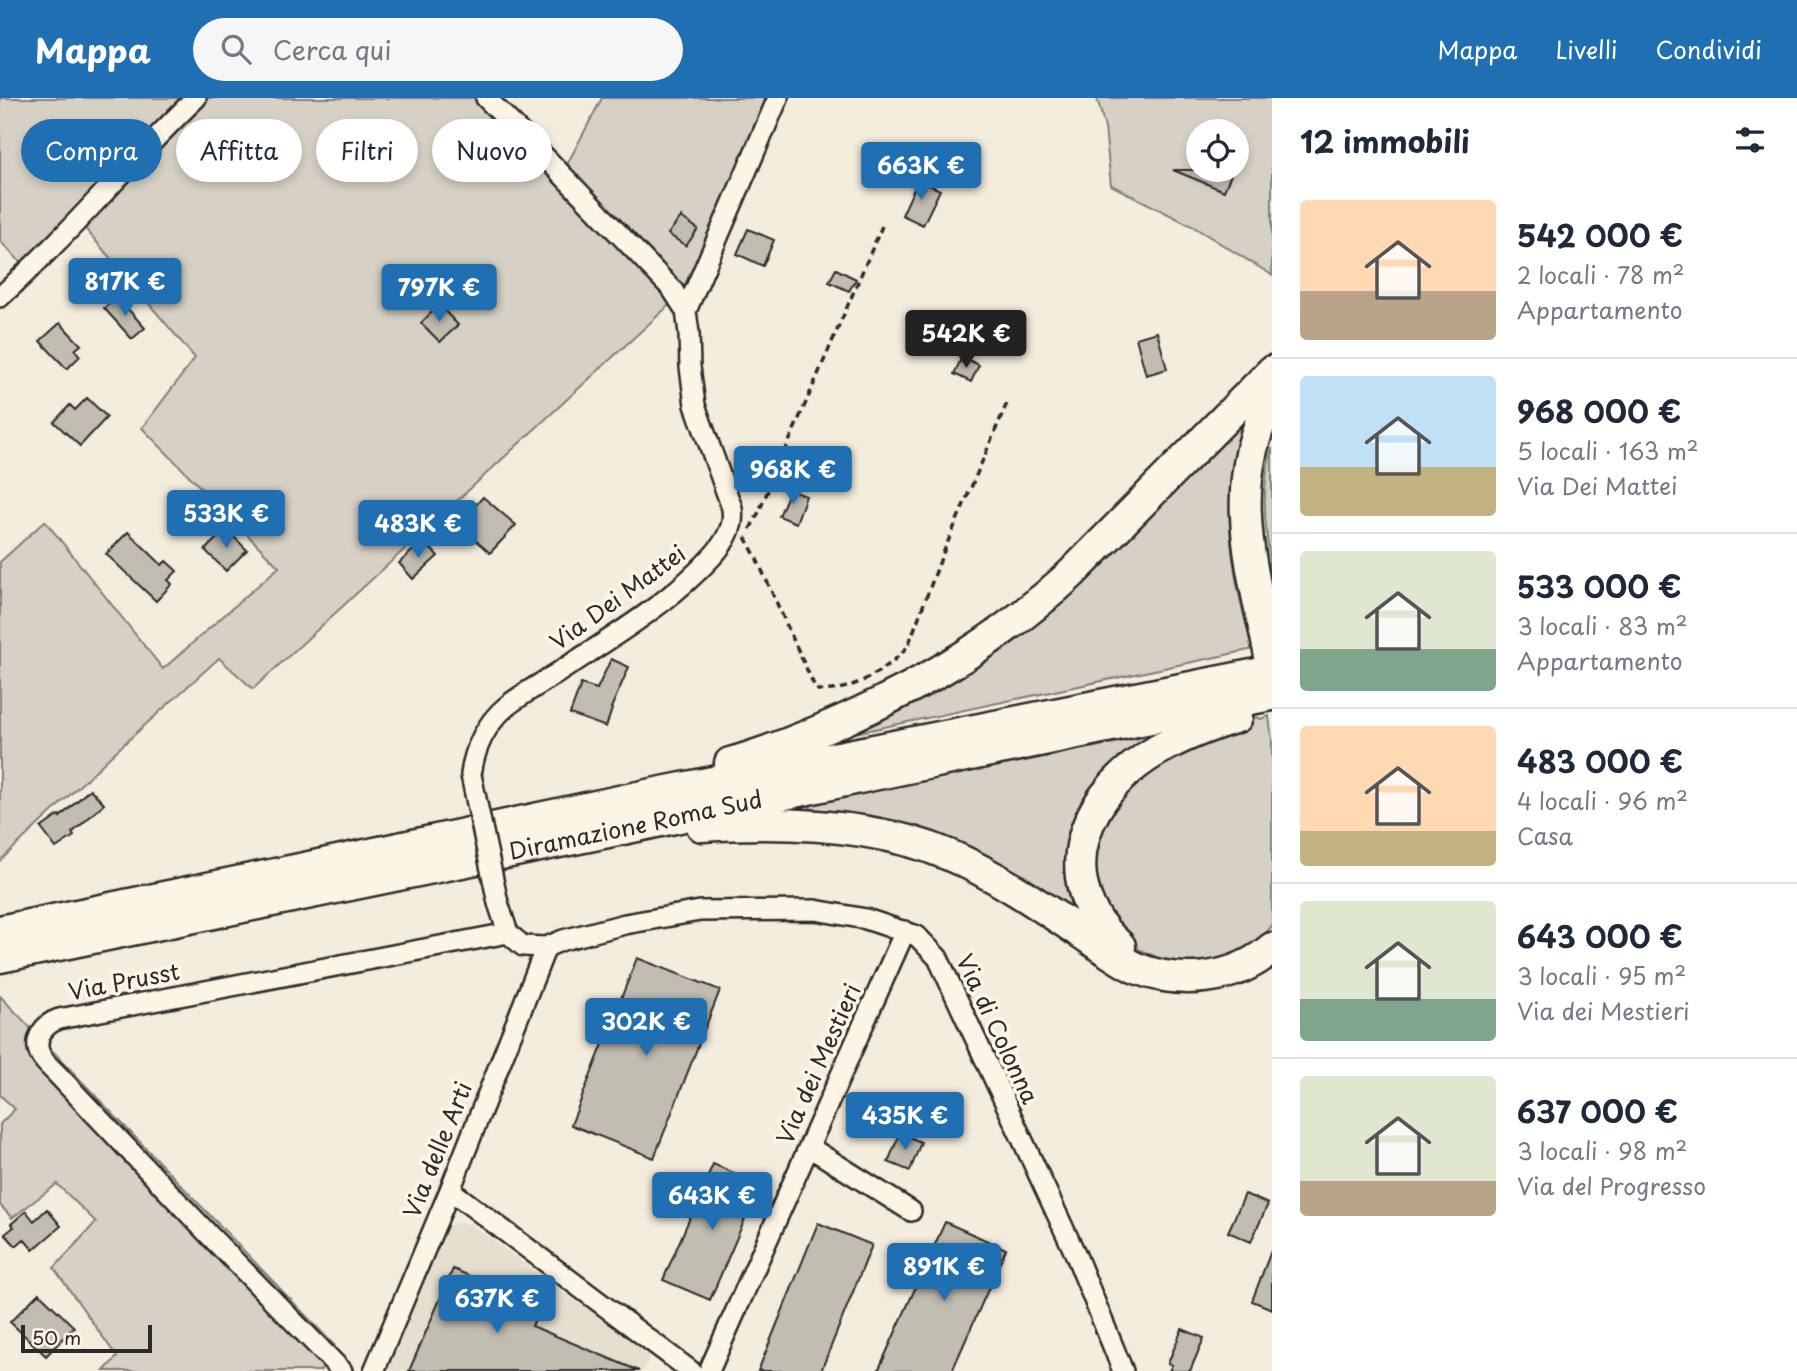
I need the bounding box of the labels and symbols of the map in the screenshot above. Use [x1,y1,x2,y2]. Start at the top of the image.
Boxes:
pin: 663K € [864,142,978,202]
pin: 817K € [68,258,182,318]
pin: 797K € [382,264,496,324]
pin: 542K € [909,310,1023,370]
pin: 968K € [736,446,850,506]
pin: 533K € [169,490,283,550]
pin: 483K € [361,500,475,560]
street label: Via Dei Mattei [542,535,692,658]
street label: Diramazione Roma Sud [506,781,765,868]
street label: Via di Colonna [948,948,1049,1110]
street label: Via Prusst [65,953,183,1008]
street label: Via dei Mestieri [767,977,869,1149]
pin: 302K € [589,998,703,1058]
street label: Via delle Arti [393,1076,480,1223]
pin: 435K € [848,1093,962,1152]
pin: 643K € [655,1172,769,1232]
pin: 891K € [887,1244,1001,1303]
pin: 637K € [440,1276,554,1335]
scale bar [21,1322,152,1354]

